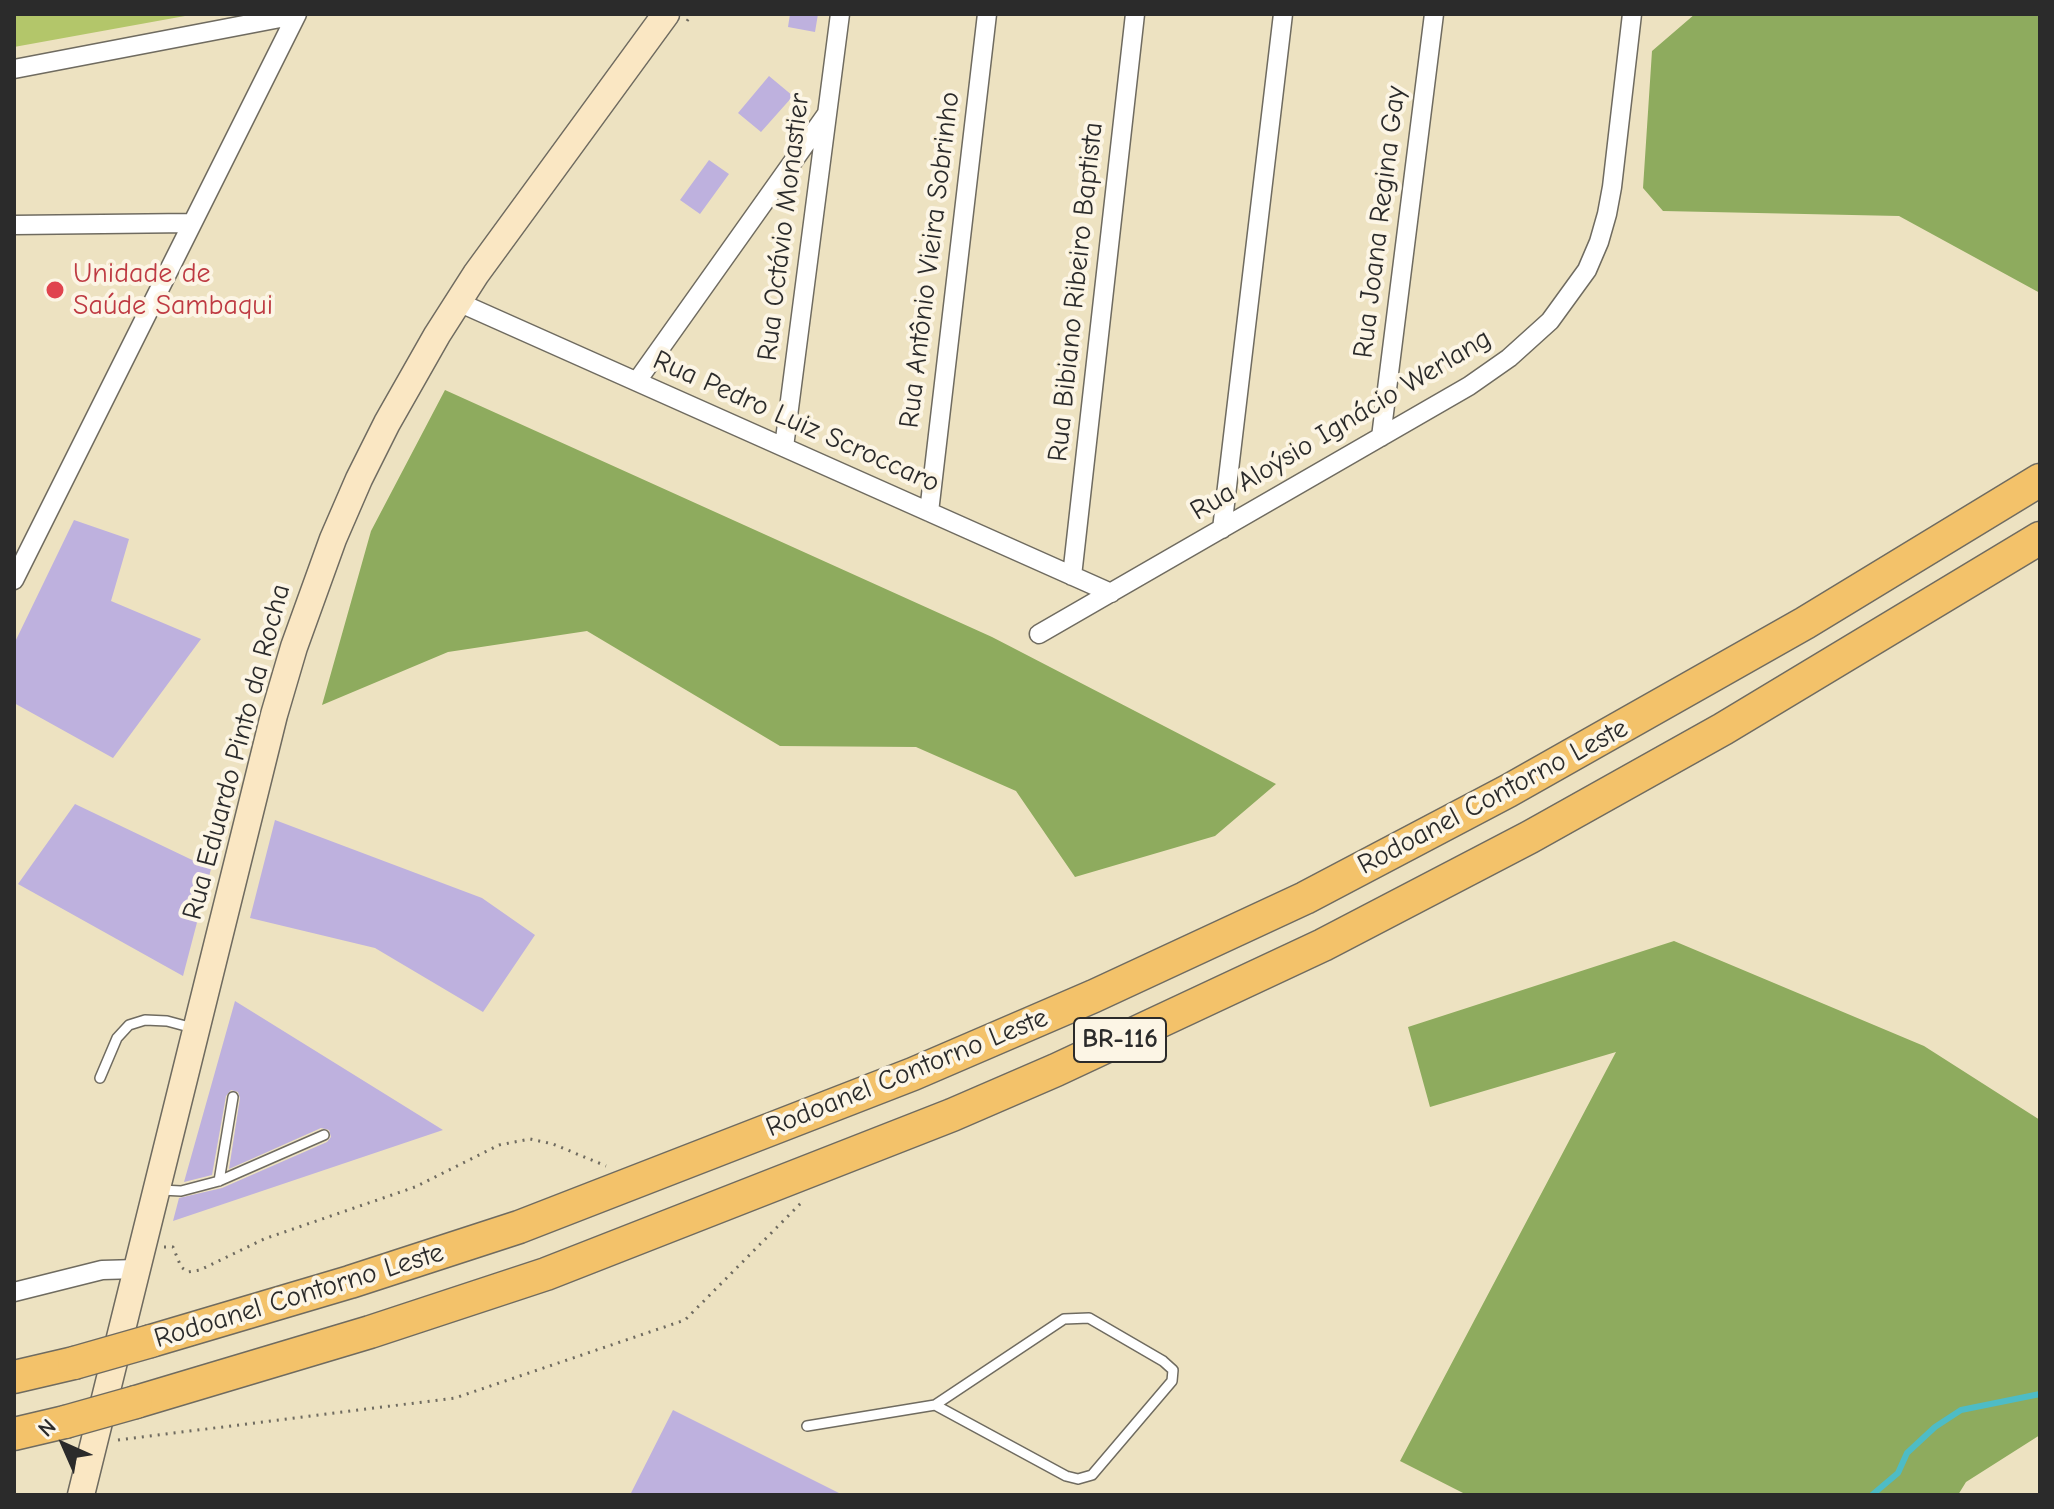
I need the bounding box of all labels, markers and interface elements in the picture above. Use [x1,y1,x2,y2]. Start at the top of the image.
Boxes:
street label: Rua Joana Regina Gay [1347,84,1413,360]
street label: Rua Antônio Vieira Sobrinho [893,90,967,430]
street label: Rua Octávio Monastier [751,91,817,363]
street label: Rua Bibiano Ribeiro Baptista [1041,121,1111,463]
place label: Unidade de Saúde Sambaqui [73,257,273,323]
marker: Unidade de Saúde Sambaqui [44,279,66,301]
street label: Rua Aloýsio Ignácio Werlang [1185,322,1497,528]
street label: Rua Pedro Luiz Scroccaro [648,344,944,500]
street label: Rua Eduardo Pinto da Rocha [176,580,298,924]
street label: Rodoanel Contorno Leste [1352,712,1634,882]
street label: Rodoanel Contorno Leste [761,1001,1053,1145]
road number: BR-116 [1074,1018,1166,1062]
street label: Rodoanel Contorno Leste [150,1236,448,1356]
north arrow [24,1405,104,1485]
text: N [33,1414,61,1442]

